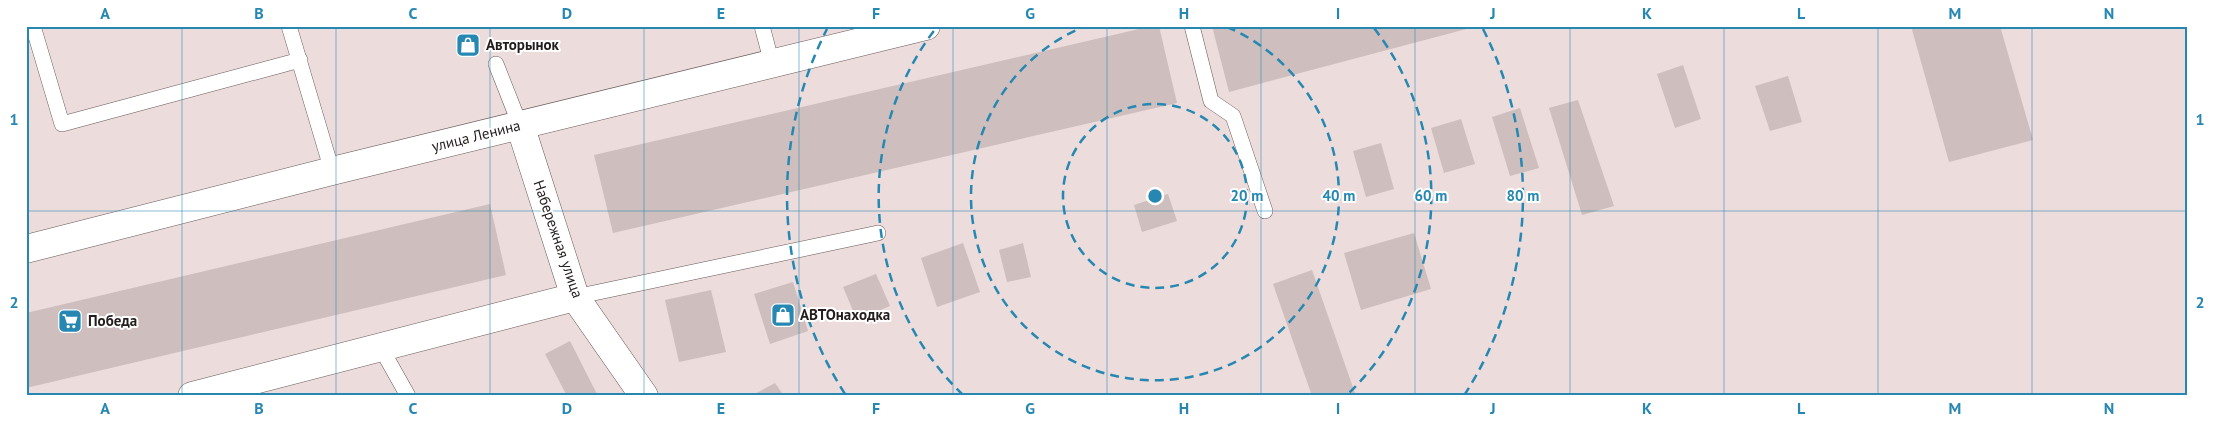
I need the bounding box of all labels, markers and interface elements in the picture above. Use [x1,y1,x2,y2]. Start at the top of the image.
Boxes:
text: A [100,3,110,23]
text: B [254,3,264,23]
text: C [409,3,418,23]
text: D [562,3,572,23]
text: E [717,3,725,23]
text: F [872,3,880,23]
text: G [1025,3,1035,23]
text: H [1179,3,1189,23]
text: I [1336,3,1340,23]
text: J [1489,3,1496,23]
text: K [1642,3,1652,23]
text: L [1797,3,1806,23]
text: M [1949,3,1961,23]
text: N [2104,3,2114,23]
shop icon: Авторынок [455,32,481,58]
place label: Авторынок [486,35,560,54]
text: 1 [9,109,19,129]
text: 1 [2195,109,2205,129]
street label: улица Ленина [430,115,522,156]
street label: Набережная улица [529,177,588,300]
text: 20 m [1231,186,1263,205]
text: 40 m [1323,186,1355,205]
text: 60 m [1415,186,1447,205]
text: 80 m [1507,186,1539,205]
centre of rings [1146,187,1164,205]
text: 2 [9,292,19,312]
text: 2 [2195,292,2205,312]
shop icon: АВТОнаходка [770,302,796,328]
place label: АВТОнаходка [800,305,890,324]
supermarket icon: Победа [57,308,83,334]
place label: Победа [88,311,137,330]
text: A [100,398,110,418]
text: B [254,398,264,418]
text: C [409,398,418,418]
text: D [562,398,572,418]
text: E [717,398,725,418]
text: F [872,398,880,418]
text: G [1025,398,1035,418]
text: H [1179,398,1189,418]
text: I [1336,398,1340,418]
text: J [1489,398,1496,418]
text: K [1642,398,1652,418]
text: L [1797,398,1806,418]
text: M [1949,398,1961,418]
text: N [2104,398,2114,418]

